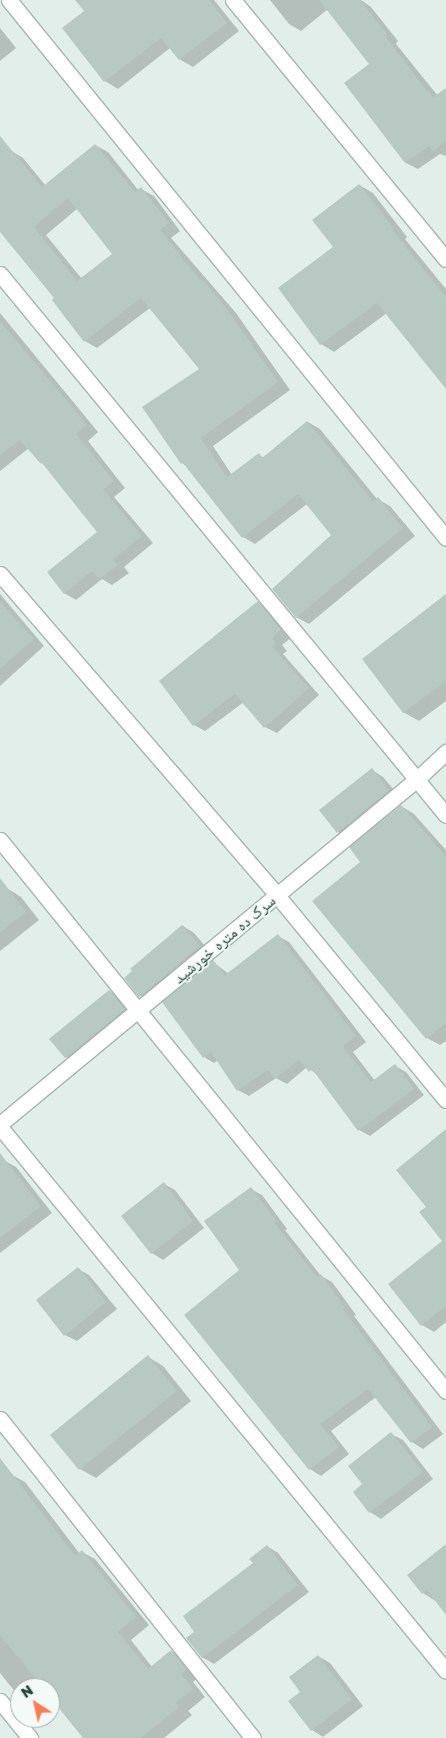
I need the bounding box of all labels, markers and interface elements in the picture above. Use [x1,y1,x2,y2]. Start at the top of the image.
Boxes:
street label: سرک ده متره خورشید [169,891,279,987]
north arrow [10,1678,60,1728]
text: N [17,1681,36,1701]

